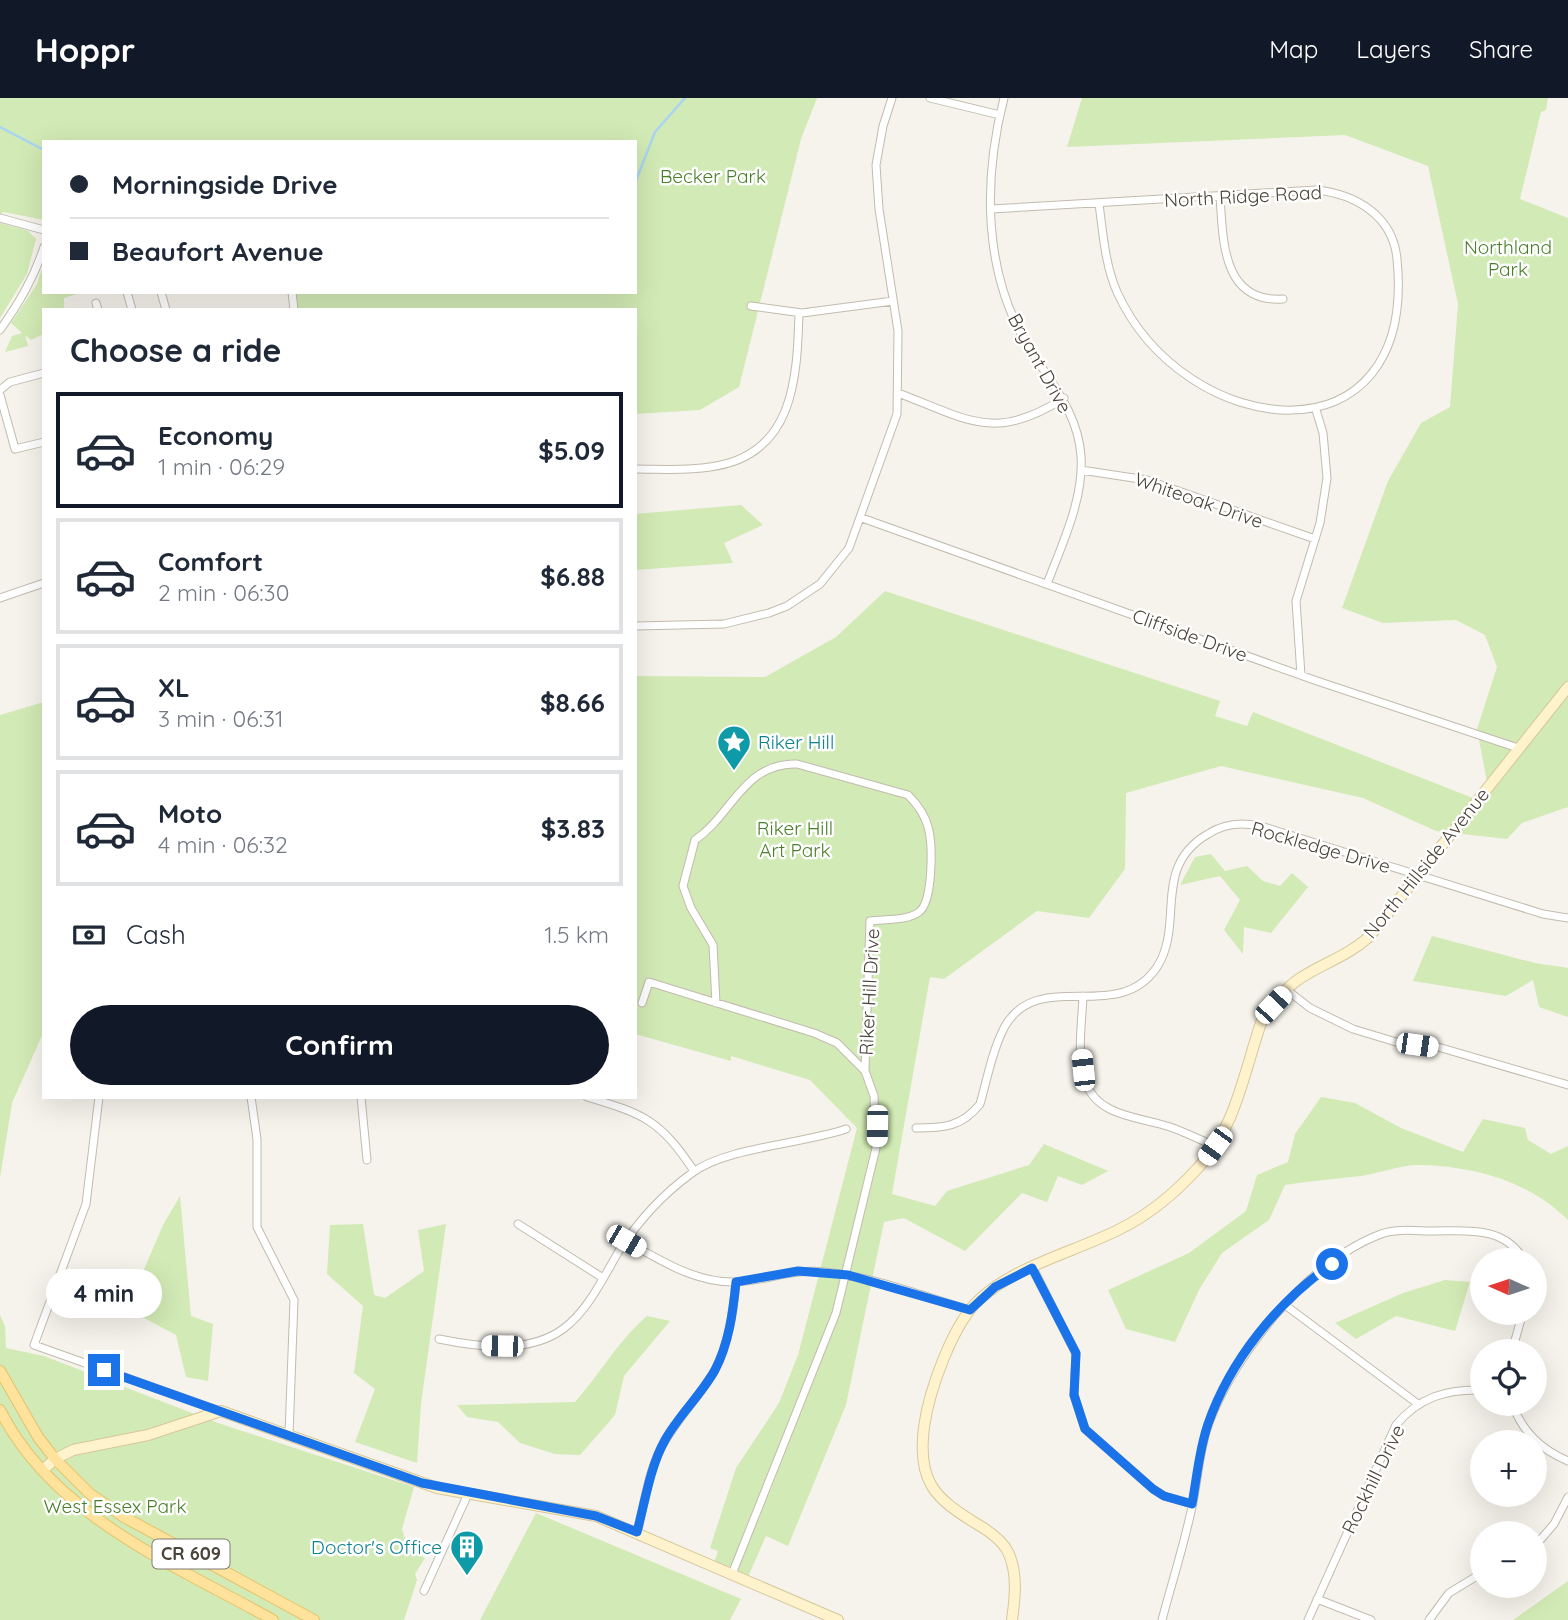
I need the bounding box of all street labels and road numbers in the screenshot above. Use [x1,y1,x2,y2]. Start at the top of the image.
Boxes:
street label: North Ridge Road [1164,180,1322,212]
street label: Bryant Drive [1003,309,1077,417]
street label: Whiteoak Drive [1132,467,1266,533]
street label: Cliffside Drive [1129,603,1251,667]
street label: North Hillside Avenue [1358,783,1494,943]
street label: Rockledge Drive [1249,816,1393,878]
street label: Riker Hill Drive [854,928,884,1056]
street label: Rockhill Drive [1336,1420,1410,1538]
road number: CR 609 [152,1540,230,1568]

